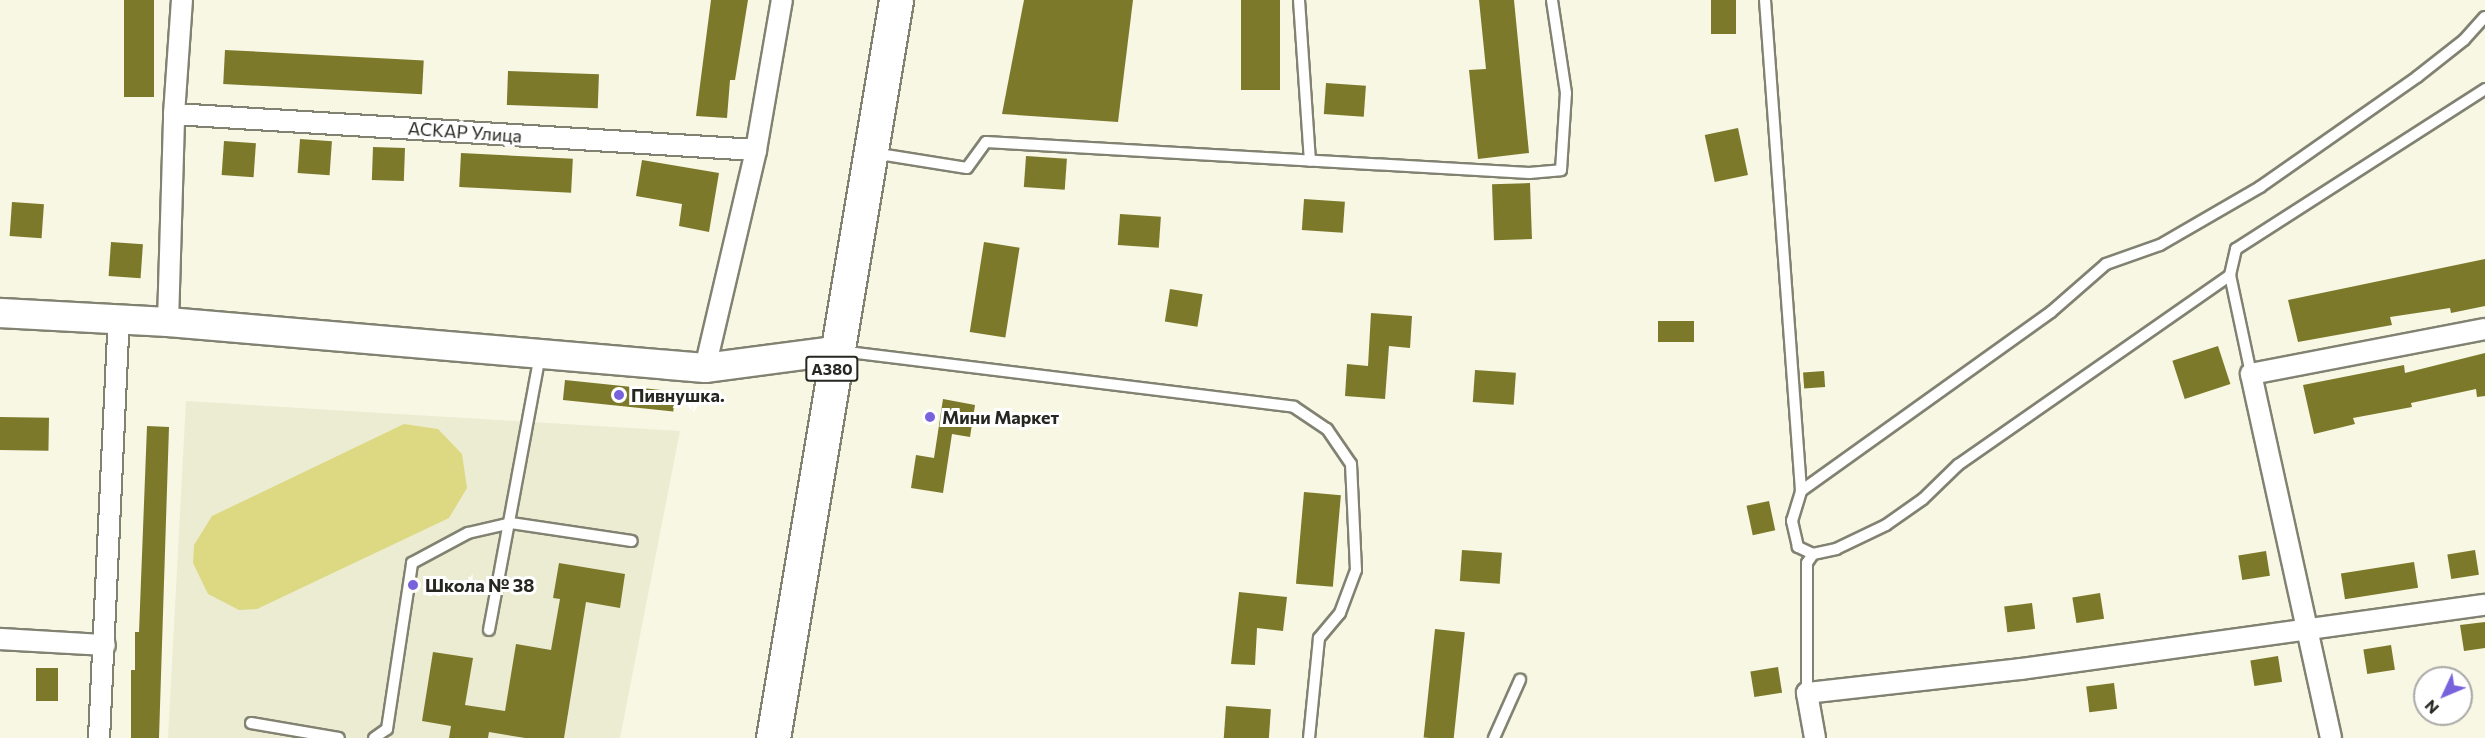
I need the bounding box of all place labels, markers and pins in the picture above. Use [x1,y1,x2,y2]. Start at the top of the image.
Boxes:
place label: Пивнушка. [631,384,725,406]
marker: Пивнушка. [612,388,626,402]
place label: Мини Маркет [942,406,1059,428]
marker: Мини Маркет [923,410,937,424]
place label: Школа № 38 [425,574,534,596]
marker: Школа № 38 [406,578,420,592]

